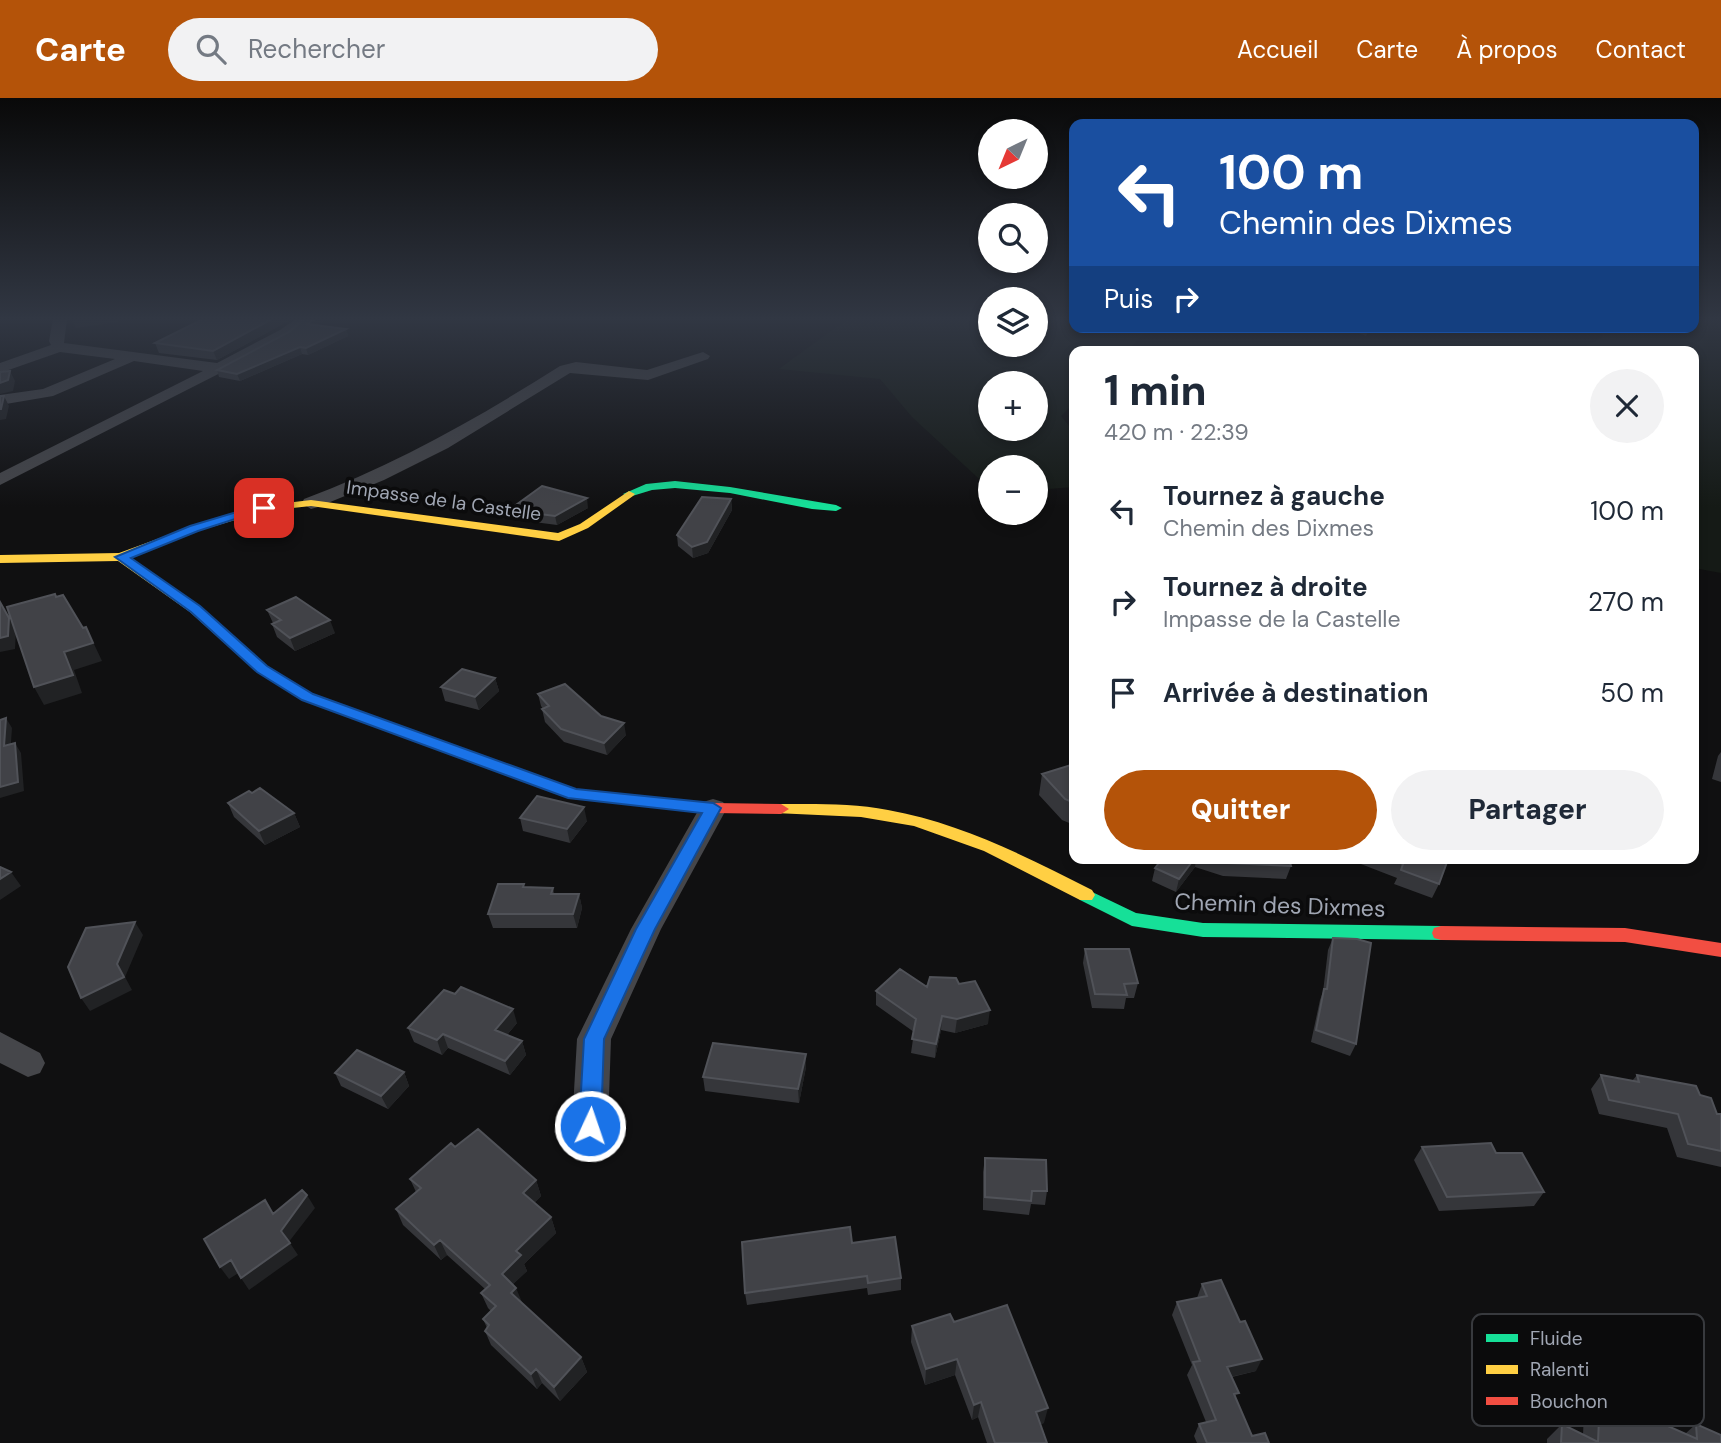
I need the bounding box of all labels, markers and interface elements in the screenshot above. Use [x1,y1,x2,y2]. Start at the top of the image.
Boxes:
search box [168,18,658,81]
text: Carte [35,28,126,71]
icon: search [192,30,230,68]
text: Rechercher [248,32,385,66]
text: Accueil [1237,34,1318,65]
text: Carte [1356,34,1418,65]
text: À propos [1456,34,1558,65]
text: Contact [1596,34,1686,65]
north arrow [978,119,1048,189]
map controls [978,119,1048,525]
text: 100 m [1219,140,1363,204]
icon: left [1104,147,1195,238]
text: Chemin des Dixmes [1219,202,1513,244]
button: search [978,203,1048,273]
icon: right [1167,280,1205,318]
text: Puis [1104,282,1153,316]
button: layers [978,287,1048,357]
text: 1 min [1104,363,1207,418]
button: close [1590,369,1664,443]
button: + [978,371,1048,441]
text: 420 m · 22:39 [1104,417,1249,447]
button: − [978,455,1048,525]
street label: Impasse de la Castelle [345,474,543,527]
pin [234,478,294,538]
text: Tournez à gauche [1163,479,1385,513]
icon: arrive [245,489,283,527]
icon: left [1104,492,1142,530]
text: 100 m [1590,494,1664,528]
text: Chemin des Dixmes [1163,513,1374,543]
text: Tournez à droite [1163,570,1368,604]
icon: right [1104,583,1142,621]
text: 270 m [1588,585,1664,619]
text: Impasse de la Castelle [1163,604,1401,634]
icon: arrive [1104,674,1142,712]
text: Arrivée à destination [1163,676,1429,710]
text: 50 m [1600,676,1664,710]
button: Quitter [1104,770,1377,850]
button: Partager [1391,770,1664,850]
street label: Chemin des Dixmes [1174,886,1386,924]
position arrow [553,1089,627,1163]
legend [1472,1314,1704,1426]
text: Fluide [1530,1326,1583,1351]
text: Ralenti [1530,1357,1589,1382]
text: Bouchon [1530,1389,1608,1414]

